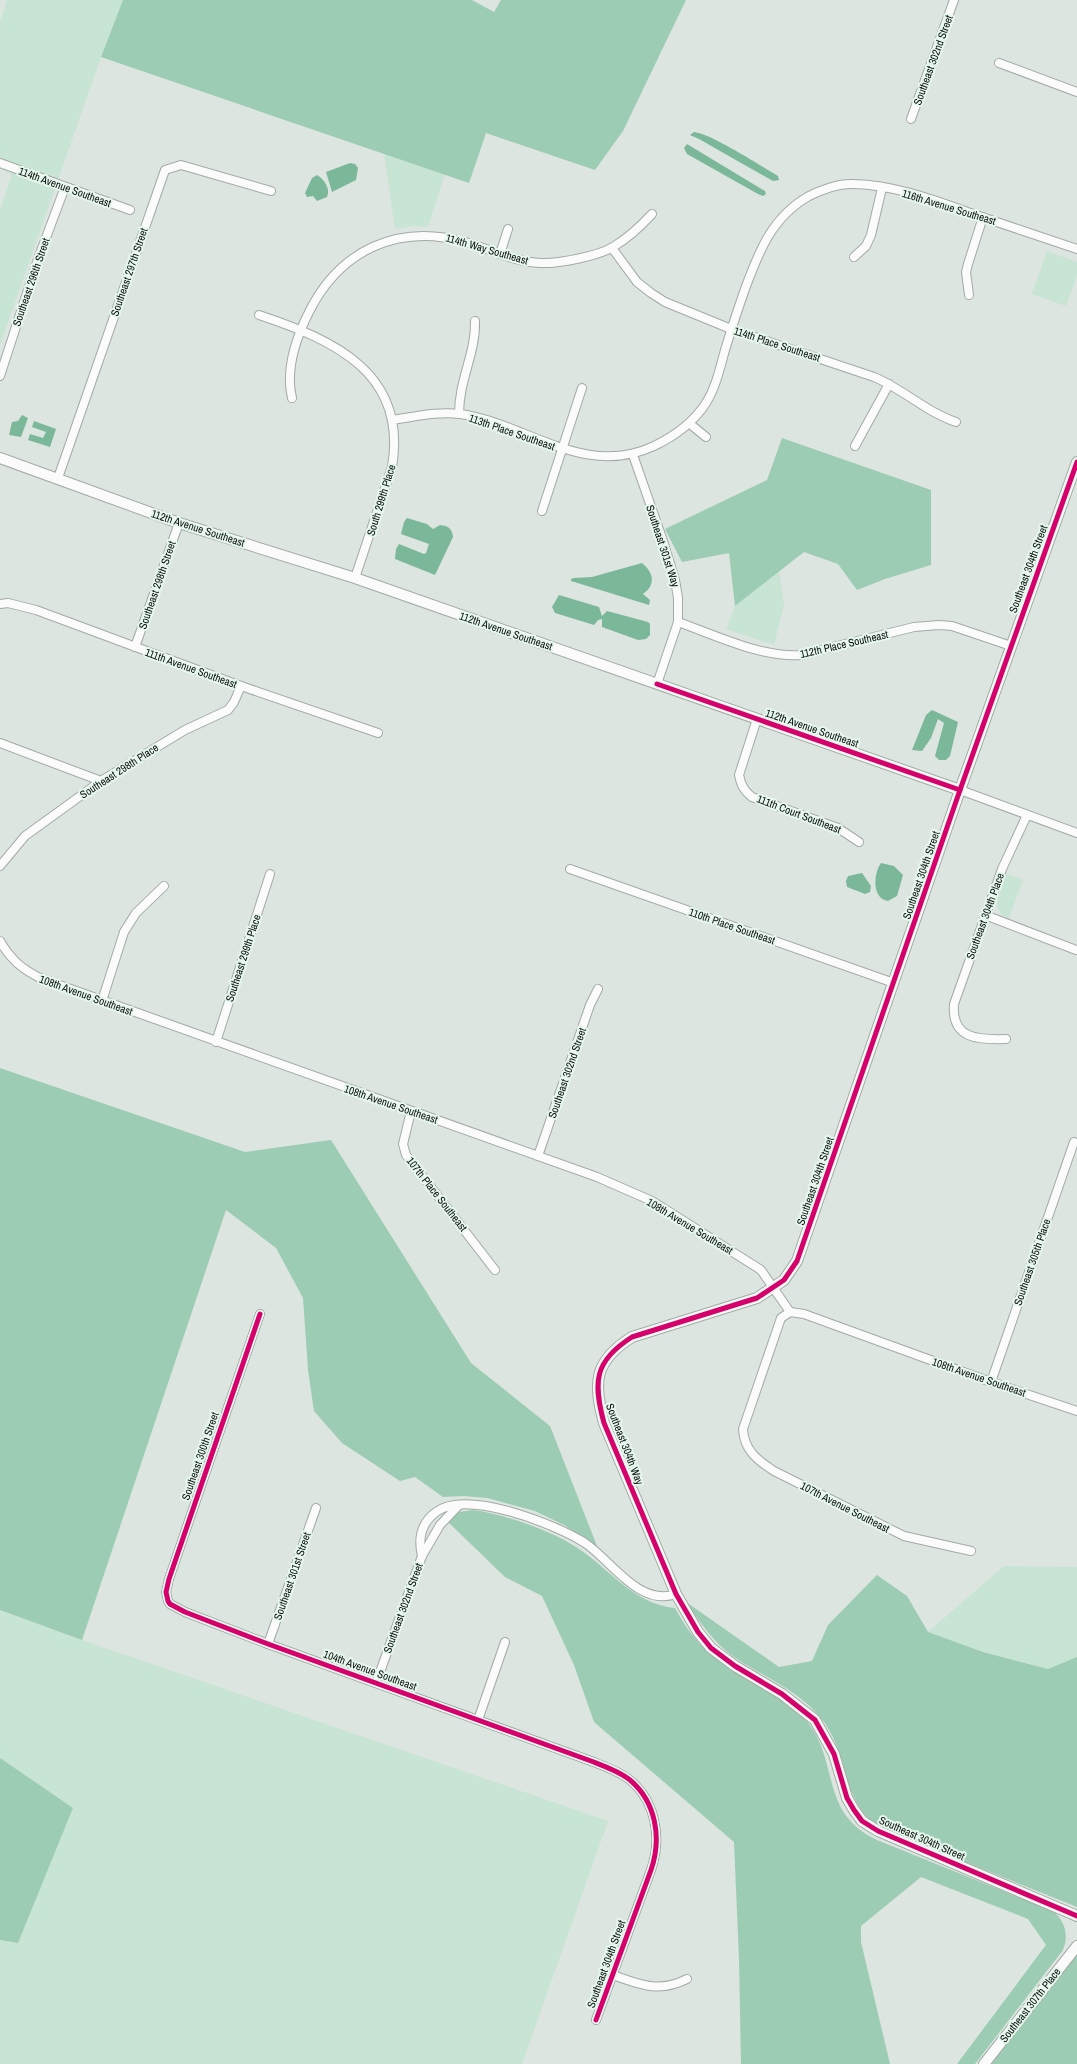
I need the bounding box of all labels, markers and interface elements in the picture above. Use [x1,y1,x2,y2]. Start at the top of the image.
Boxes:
street label: Southeast 302nd Street [910,13,956,107]
street label: 114th Avenue Southeast [17,164,114,210]
street label: 116th Avenue Southeast [900,186,998,228]
street label: Southeast 297th Street [107,226,151,318]
street label: 114th Way Southeast [444,231,530,268]
street label: Southeast 296th Street [9,236,53,328]
street label: 114th Place Southeast [732,323,822,365]
street label: 113th Place Southeast [467,411,557,453]
street label: South 299th Place [364,463,398,537]
street label: Southeast 301st Way [643,503,683,589]
street label: 112th Avenue Southeast [149,506,247,550]
street label: Southeast 304th Street [1006,523,1051,615]
street label: Southeast 298th Street [135,539,179,631]
street label: 112th Avenue Southeast [458,609,555,654]
street label: 112th Place Southeast [799,627,890,661]
street label: 111th Avenue Southeast [143,645,239,691]
street label: 112th Avenue Southeast [764,706,861,751]
street label: Southeast 298th Place [77,740,161,802]
street label: 111th Court Southeast [755,792,843,837]
street label: Southeast 304th Street [899,829,943,921]
street label: Southeast 304th Place [963,871,1007,961]
street label: 110th Place Southeast [687,905,777,947]
street label: Southeast 299th Place [222,913,264,1003]
street label: 108th Avenue Southeast [37,972,135,1019]
street label: Southeast 302nd Street [545,1025,589,1120]
street label: 108th Avenue Southeast [342,1081,440,1127]
street label: Southeast 304th Street [793,1135,837,1227]
street label: 107th Place Southeast [404,1154,471,1234]
street label: 108th Avenue Southeast [644,1195,736,1258]
street label: Southeast 305th Place [1011,1217,1053,1307]
street label: 108th Avenue Southeast [930,1354,1028,1400]
street label: Southeast 304th Way [603,1401,647,1487]
street label: Southeast 300th Street [178,1410,222,1502]
street label: 107th Avenue Southeast [798,1478,892,1536]
street label: Southeast 301st Street [270,1530,314,1622]
street label: Southeast 302nd Street [380,1561,426,1655]
street label: 104th Avenue Southeast [321,1647,419,1694]
street label: Southeast 304th Street [877,1813,967,1863]
street label: Southeast 304th Street [584,1918,629,2010]
street label: Southeast 307th Place [997,1965,1063,2045]

